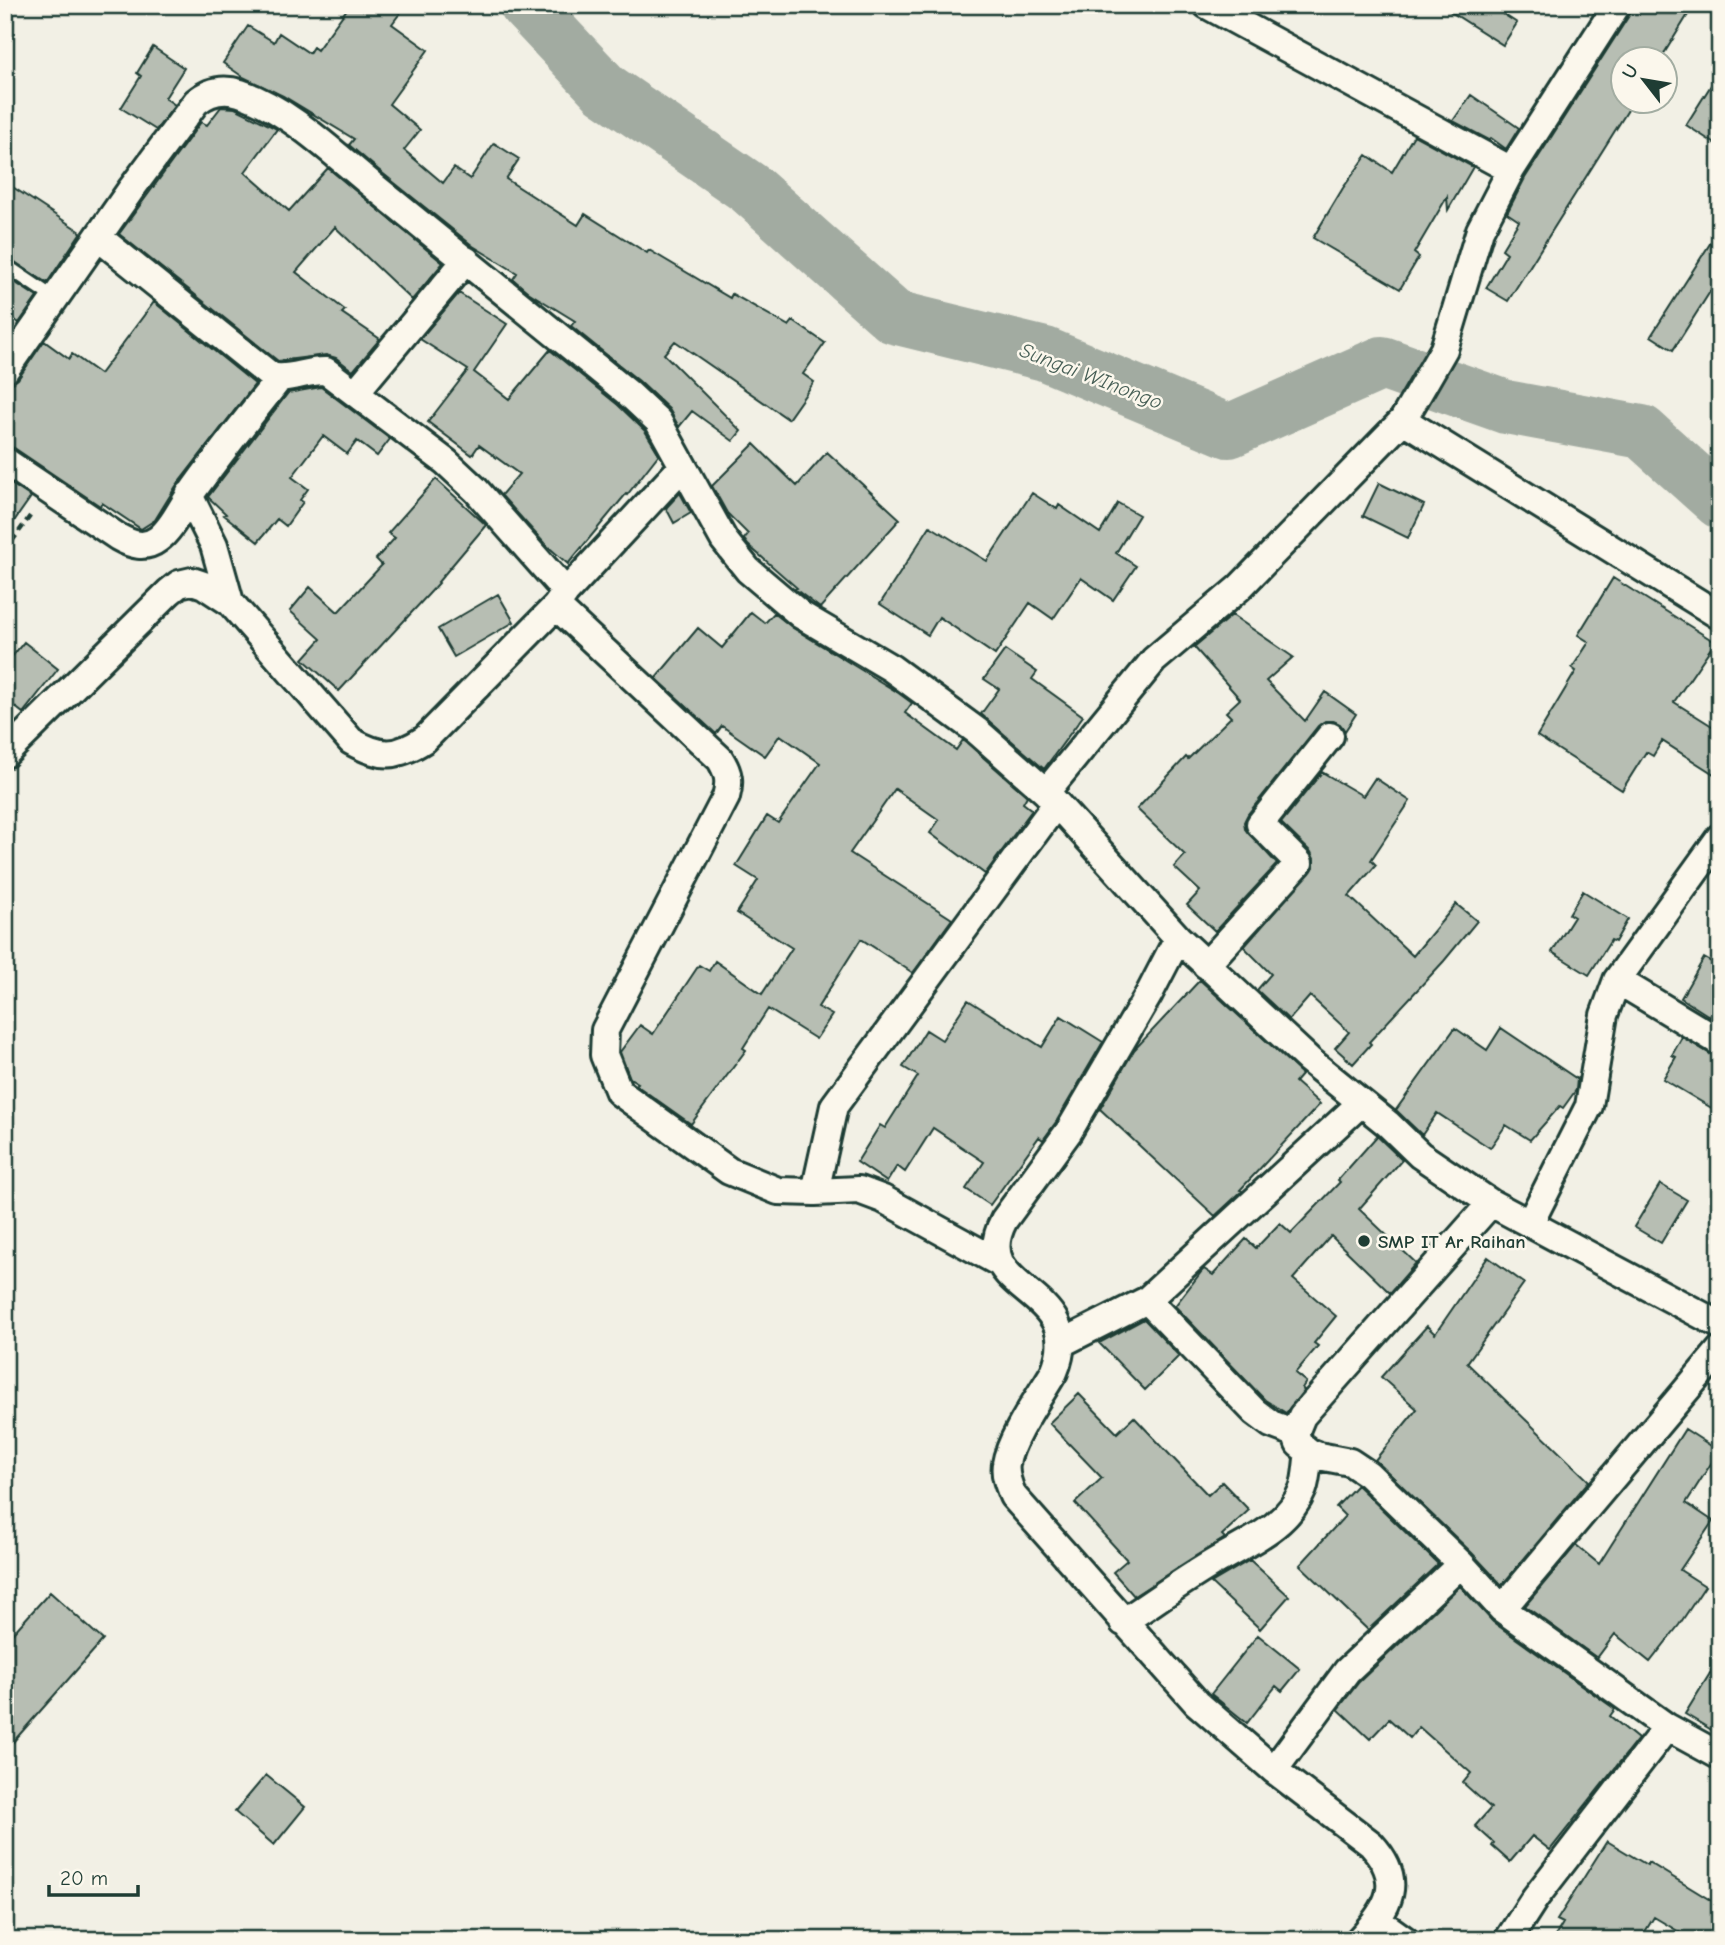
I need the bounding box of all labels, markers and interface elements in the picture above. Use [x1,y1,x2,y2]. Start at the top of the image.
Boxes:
north arrow [1610,46,1680,116]
text: U [1618,61,1643,83]
water label: Sungai WInongo [1016,338,1166,414]
place label: SMP IT Ar Raihan [1378,1231,1526,1253]
marker: SMP IT Ar Raihan [1356,1233,1372,1249]
scale bar [49,1854,138,1898]
text: 20 m [60,1866,108,1890]

